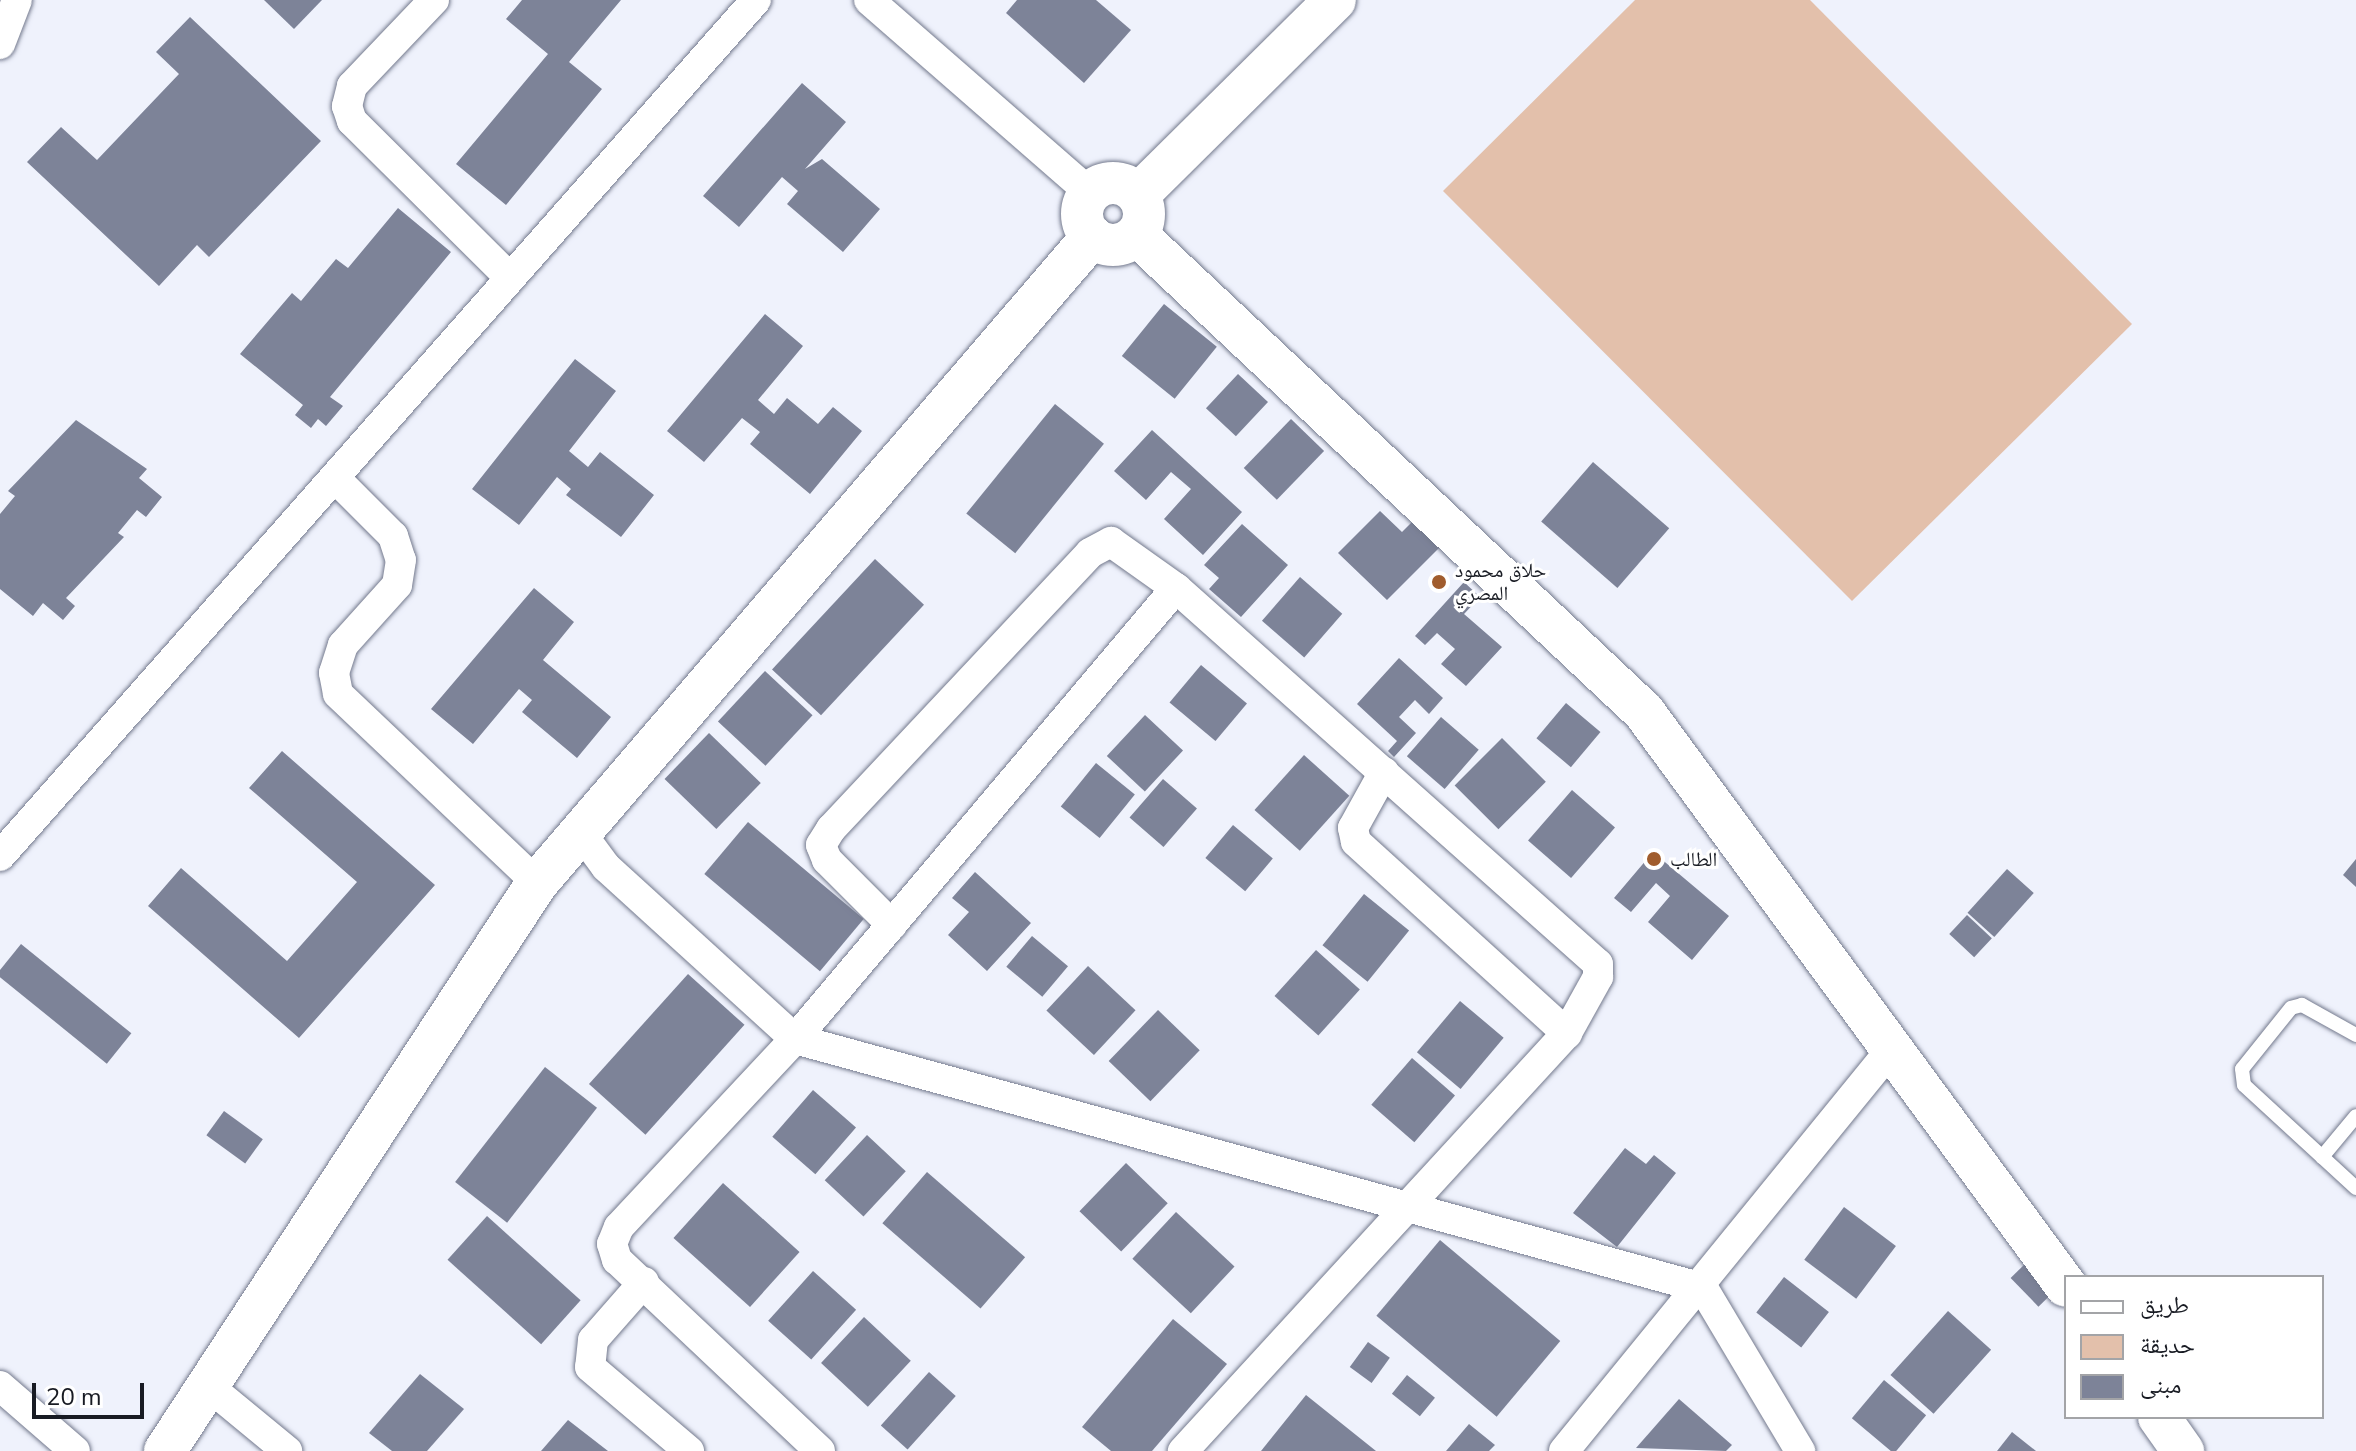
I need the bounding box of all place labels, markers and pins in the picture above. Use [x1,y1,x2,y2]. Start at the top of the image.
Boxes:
place label: حلاق محمود المصري [1455,558,1546,605]
marker: حلاق محمود المصري [1430,573,1448,591]
place label: الطالب [1670,847,1717,871]
marker: الطالب [1645,850,1663,868]

